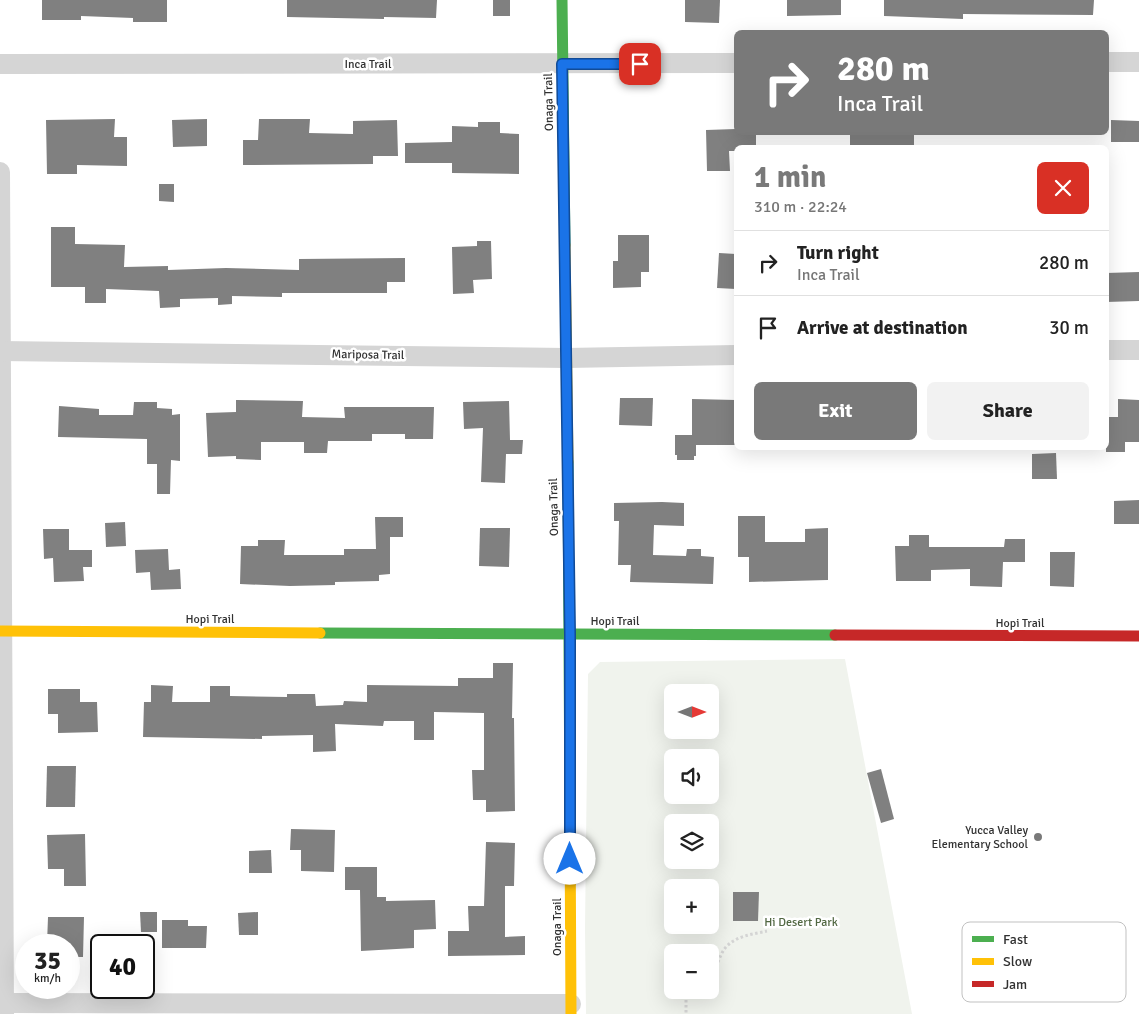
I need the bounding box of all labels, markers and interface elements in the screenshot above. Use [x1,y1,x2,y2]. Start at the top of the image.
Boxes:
pin [619,43,661,85]
text: 280 m [837,47,930,90]
icon: arrive [626,50,654,78]
icon: right [754,50,819,115]
street label: Inca Trail [345,57,392,72]
street label: Onaga Trail [541,72,557,131]
text: Inca Trail [837,90,923,117]
text: 1 min [754,159,826,196]
button: close [1037,162,1089,214]
text: 310 m · 22:24 [754,197,847,217]
text: Turn right [797,241,879,265]
icon: right [754,249,782,277]
text: 280 m [1039,251,1089,275]
text: Inca Trail [797,265,860,285]
icon: arrive [754,314,782,342]
text: Arrive at destination [797,316,968,340]
text: 30 m [1049,316,1089,340]
street label: Mariposa Trail [331,347,405,363]
button: Exit [754,382,917,440]
button: Share [927,382,1089,440]
street label: Onaga Trail [546,477,562,536]
street label: Hopi Trail [185,612,235,627]
street label: Hopi Trail [590,614,640,629]
street label: Hopi Trail [995,616,1045,631]
north arrow [664,684,719,739]
map controls [664,684,719,999]
button: sound [664,749,719,804]
button: layers [664,814,719,869]
place label: Yucca Valley Elementary School [932,823,1028,852]
marker: Yucca Valley Elementary School [1032,831,1044,843]
position arrow [543,832,595,884]
button: + [664,879,719,934]
street label: Onaga Trail [550,897,565,956]
park label: Hi Desert Park [764,915,838,930]
legend [962,922,1126,1002]
text: Fast [1003,931,1028,948]
speed limit sign: 40 [90,934,155,999]
button: − [664,944,719,999]
text: 35 [34,945,61,976]
text: Slow [1003,953,1032,970]
text: km/h [34,971,61,986]
text: Jam [1003,976,1027,993]

